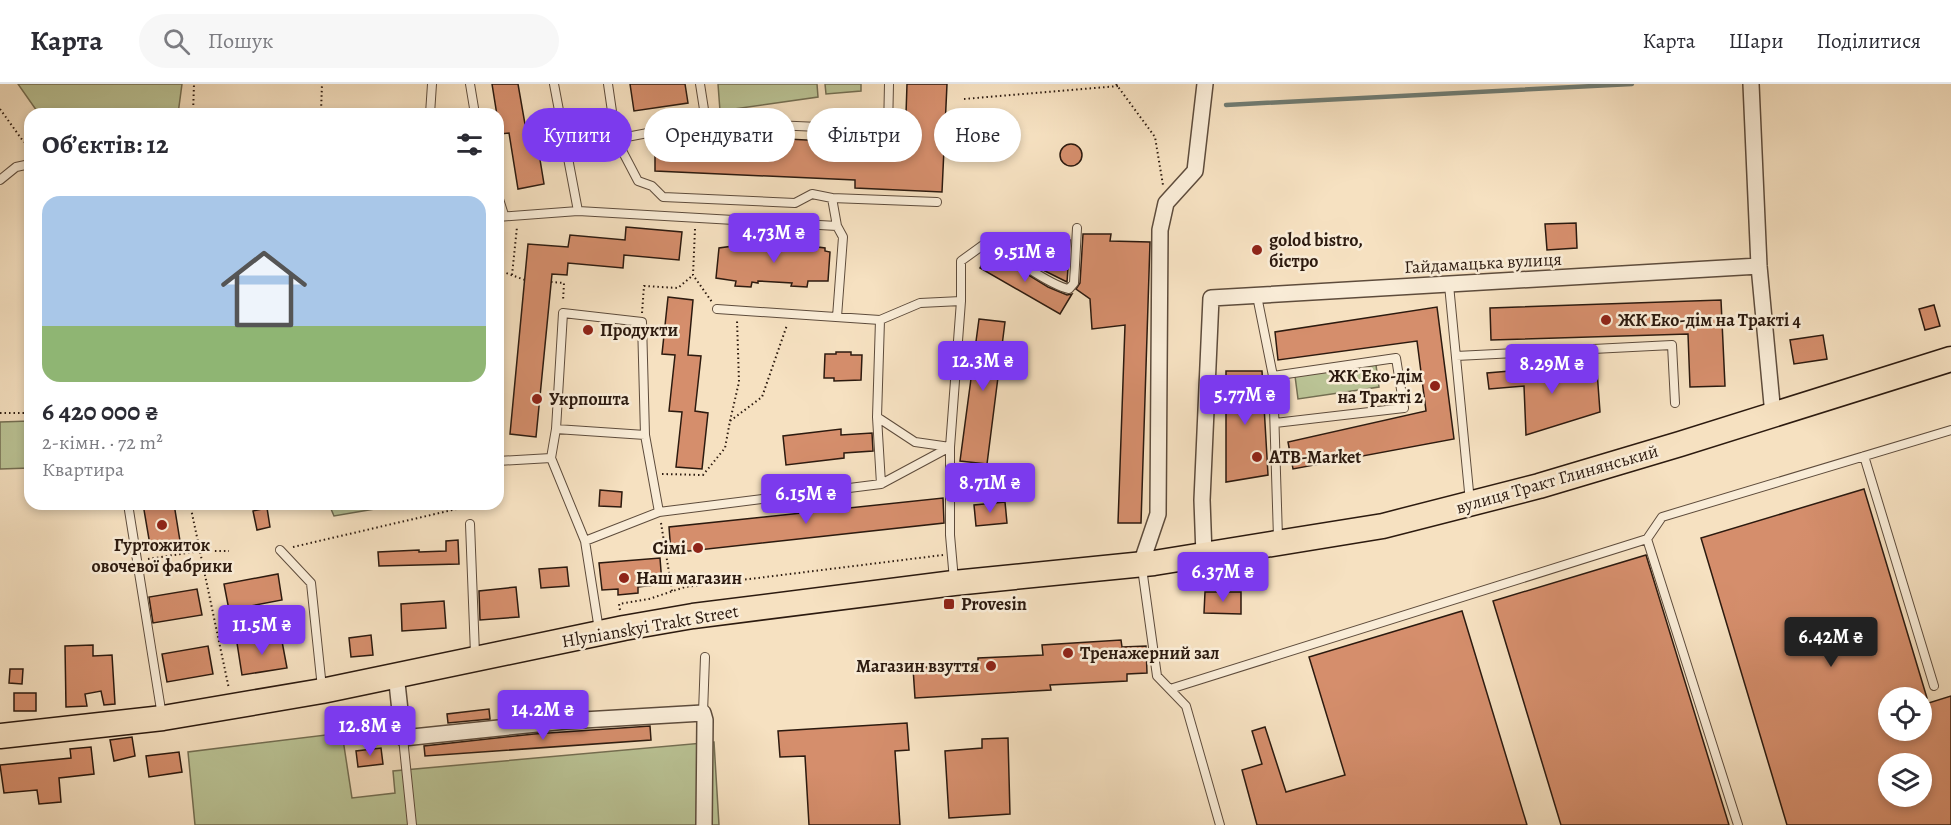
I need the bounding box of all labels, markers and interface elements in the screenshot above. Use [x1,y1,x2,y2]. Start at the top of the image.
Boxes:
search box [139,14,559,68]
text: Карта [30,22,103,60]
icon: search [160,25,193,58]
text: Пошук [208,26,273,56]
text: Карта [1643,27,1695,55]
text: Шари [1728,27,1783,55]
text: Поділитися [1816,27,1921,55]
chip: Купити [522,108,632,162]
chip: Орендувати [644,108,795,162]
chip: Фільтри [807,108,922,162]
chip: Нове [934,108,1021,162]
text: Об’єктів: 12 [42,127,168,162]
icon: filters [453,128,486,161]
pin: 4.73M ₴ [719,213,829,264]
text: 4.73M ₴ [742,219,806,246]
place label: golod bistro, бістро [1269,228,1363,273]
pin: 9.51M ₴ [970,232,1080,283]
icon: home [210,235,318,343]
text: 9.51M ₴ [994,238,1056,265]
marker: golod bistro, бістро [1250,243,1264,257]
street label: Гайдамацька вулиця [1404,247,1562,279]
place label: ЖК Еко-дім на Тракті 4 [1618,308,1801,332]
marker: ЖК Еко-дім на Тракті 4 [1599,313,1613,327]
place label: Продукти [600,318,678,342]
marker: Продукти [581,323,595,337]
pin: 12.3M ₴ [928,341,1038,392]
pin: 8.29M ₴ [1497,344,1607,395]
text: 12.3M ₴ [952,347,1014,374]
text: 8.29M ₴ [1519,350,1585,377]
place label: ЖК Еко-дім на Тракті 2 [1329,364,1423,409]
pin: 5.77M ₴ [1190,375,1300,426]
marker: ЖК Еко-дім на Тракті 2 [1428,379,1442,393]
text: 5.77M ₴ [1214,381,1276,408]
place label: Укрпошта [549,387,630,411]
marker: Укрпошта [530,392,544,406]
text: 6 420 000 ₴ [42,394,159,429]
text: 2-кімн. · 72 m² [42,429,163,456]
street label: вулиця Тракт Глинянський [1453,439,1661,519]
place label: ATB-Market [1268,445,1361,469]
marker: ATB-Market [1250,450,1264,464]
text: Квартира [42,456,124,483]
pin: 8.71M ₴ [935,463,1045,514]
text: 8.71M ₴ [959,469,1021,496]
pin: 6.15M ₴ [751,474,861,525]
text: 6.15M ₴ [775,480,837,507]
marker: Гуртожиток овочевої фабрики [155,518,169,532]
place label: Гуртожиток овочевої фабрики [91,533,233,578]
place label: Сімі [653,536,686,560]
marker: Сімі [691,541,705,555]
pin: 6.37M ₴ [1168,552,1278,603]
text: 6.37M ₴ [1191,558,1255,585]
place label: Наш магазин [636,566,742,590]
marker: Наш магазин [617,571,631,585]
place label: Provesin [961,592,1027,616]
marker: Provesin [942,597,956,611]
street label: Hlynianskyi Trakt Street [560,599,740,653]
pin: 11.5M ₴ [207,605,317,656]
text: 11.5M ₴ [232,611,292,638]
pin: 6.42M ₴ [1776,617,1886,668]
text: 6.42M ₴ [1799,623,1863,650]
place label: Тренажерний зал [1080,641,1220,665]
marker: Тренажерний зал [1061,646,1075,660]
place label: Магазин взуття [856,654,979,678]
marker: Магазин взуття [984,659,998,673]
map controls [1878,687,1932,807]
button: locate [1878,687,1932,741]
pin: 14.2M ₴ [488,690,598,741]
text: 14.2M ₴ [512,696,574,723]
pin: 12.8M ₴ [315,706,425,757]
text: 12.8M ₴ [339,712,401,739]
button: layers [1878,753,1932,807]

